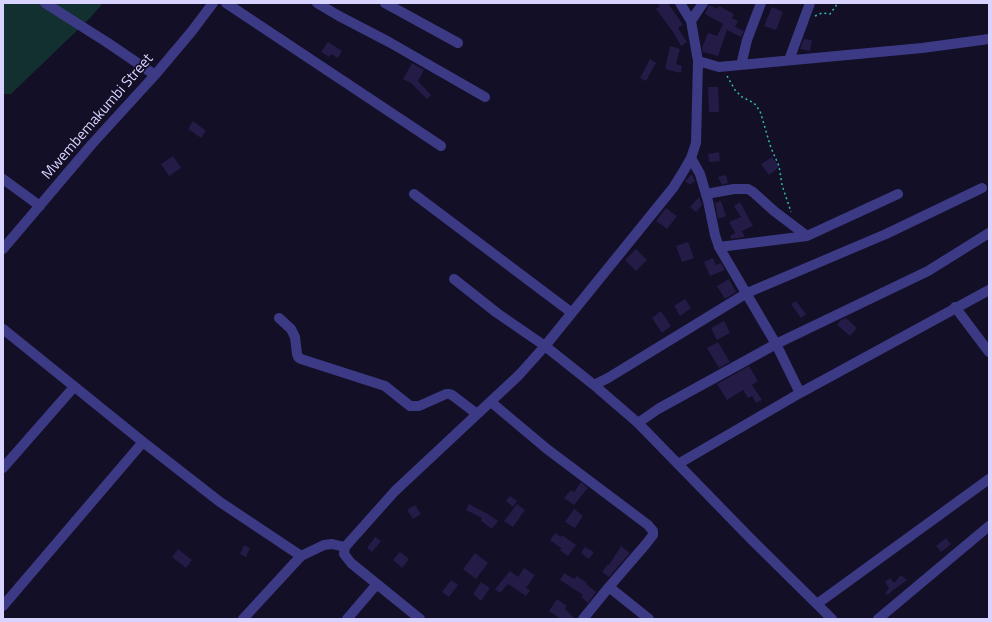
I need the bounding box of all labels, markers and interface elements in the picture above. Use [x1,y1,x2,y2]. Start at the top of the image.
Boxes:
street label: Mwembemakumbi Street [39,51,157,183]

